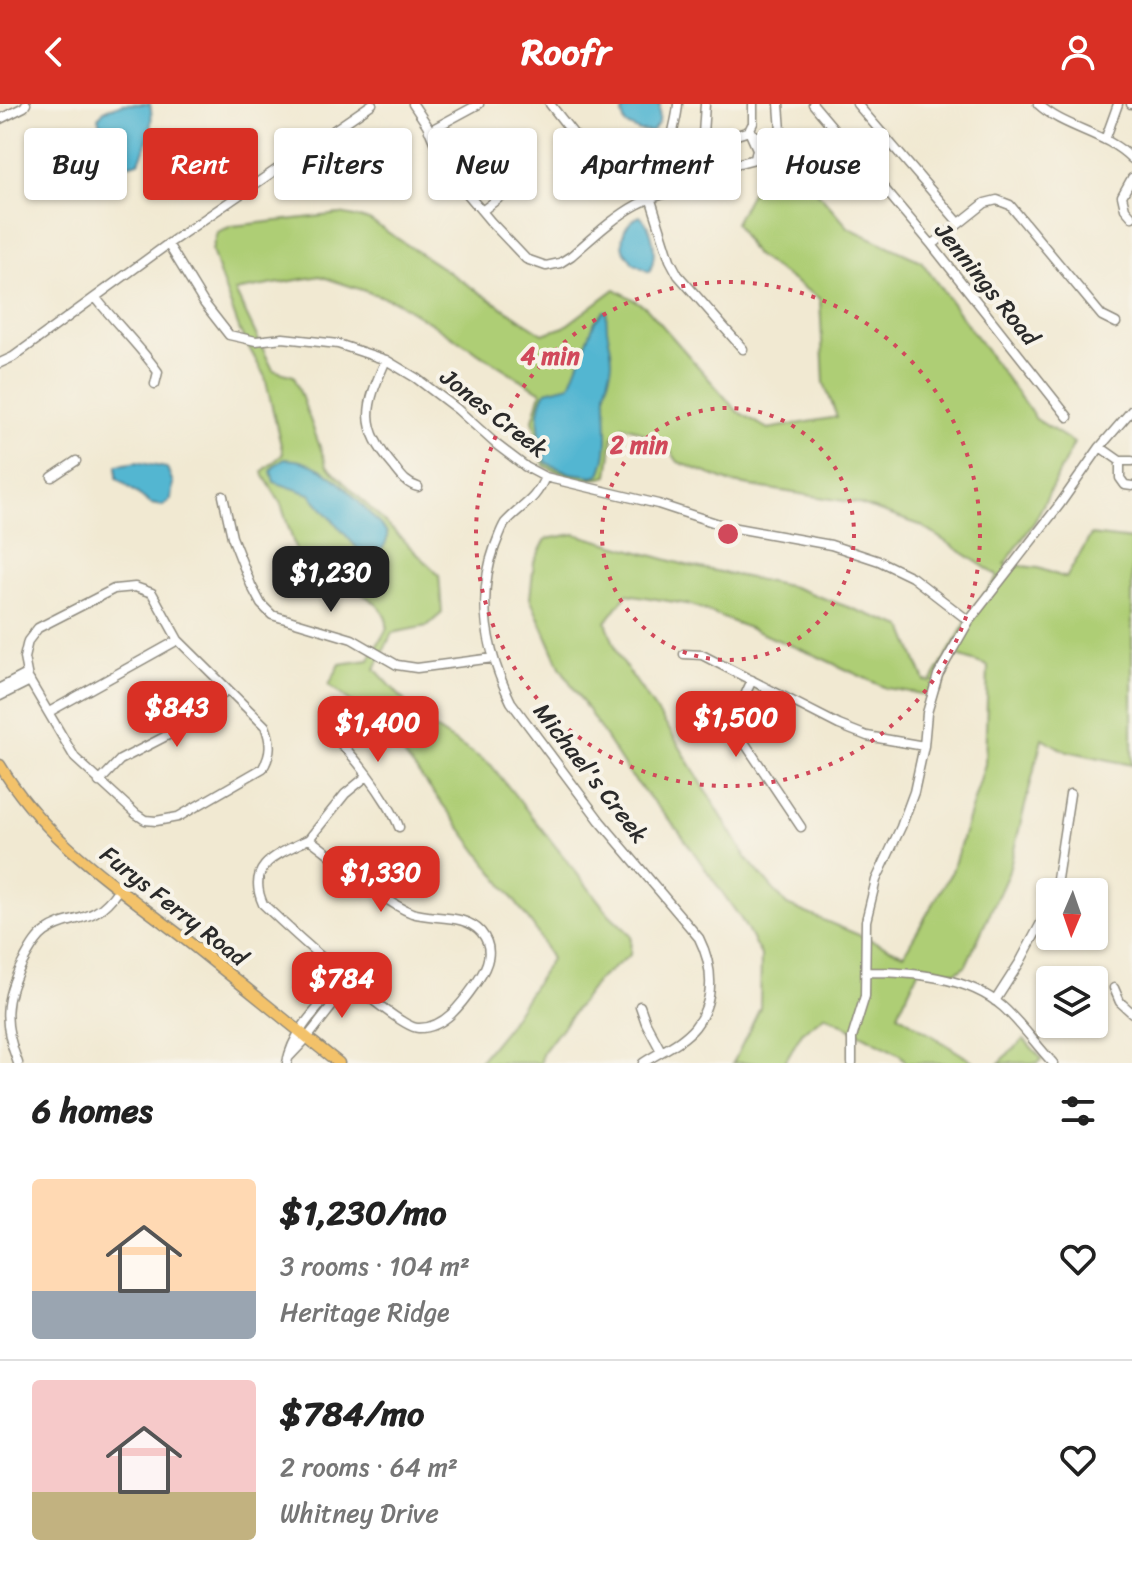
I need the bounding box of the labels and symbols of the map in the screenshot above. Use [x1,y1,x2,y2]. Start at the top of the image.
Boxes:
street label: Jennings Road [923,212,1051,356]
text: 4 min [520,335,580,377]
street label: Jones Creek [430,357,557,469]
text: 2 min [609,424,668,466]
centre of rings [714,520,742,548]
pin: $1,230 [266,546,396,614]
pin: $843 [130,681,224,749]
pin: $1,500 [671,691,801,759]
street label: Michael's Creek [522,693,660,853]
pin: $1,400 [313,696,443,764]
street label: Furys Ferry Road [91,834,259,979]
pin: $1,330 [316,846,446,914]
north arrow [1036,878,1108,950]
pin: $784 [295,952,389,1020]

